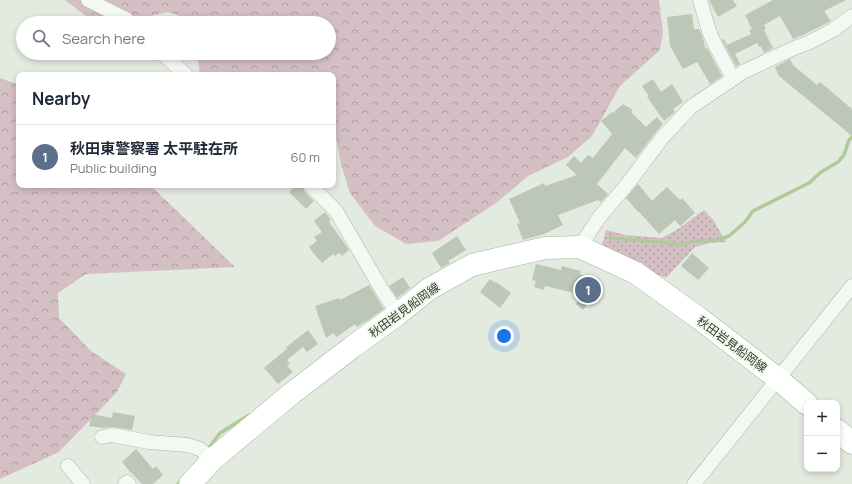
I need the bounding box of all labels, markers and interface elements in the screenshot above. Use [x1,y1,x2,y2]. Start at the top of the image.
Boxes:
search box [16,16,336,60]
icon: search [30,27,52,49]
text: Search here [62,28,145,49]
text: Nearby [32,87,90,110]
text: 秋田東警察署 太平駐在所 [70,138,238,159]
text: 1 [42,148,48,166]
text: 60 m [290,148,320,166]
text: Public building [70,159,157,177]
pin: 1 [575,275,601,305]
street label: 秋田岩見船岡線 [365,278,443,342]
street label: 秋田岩見船岡線 [693,312,771,376]
your location [494,326,514,346]
map controls [804,400,840,472]
button: + [804,400,840,436]
button: − [804,436,840,472]

